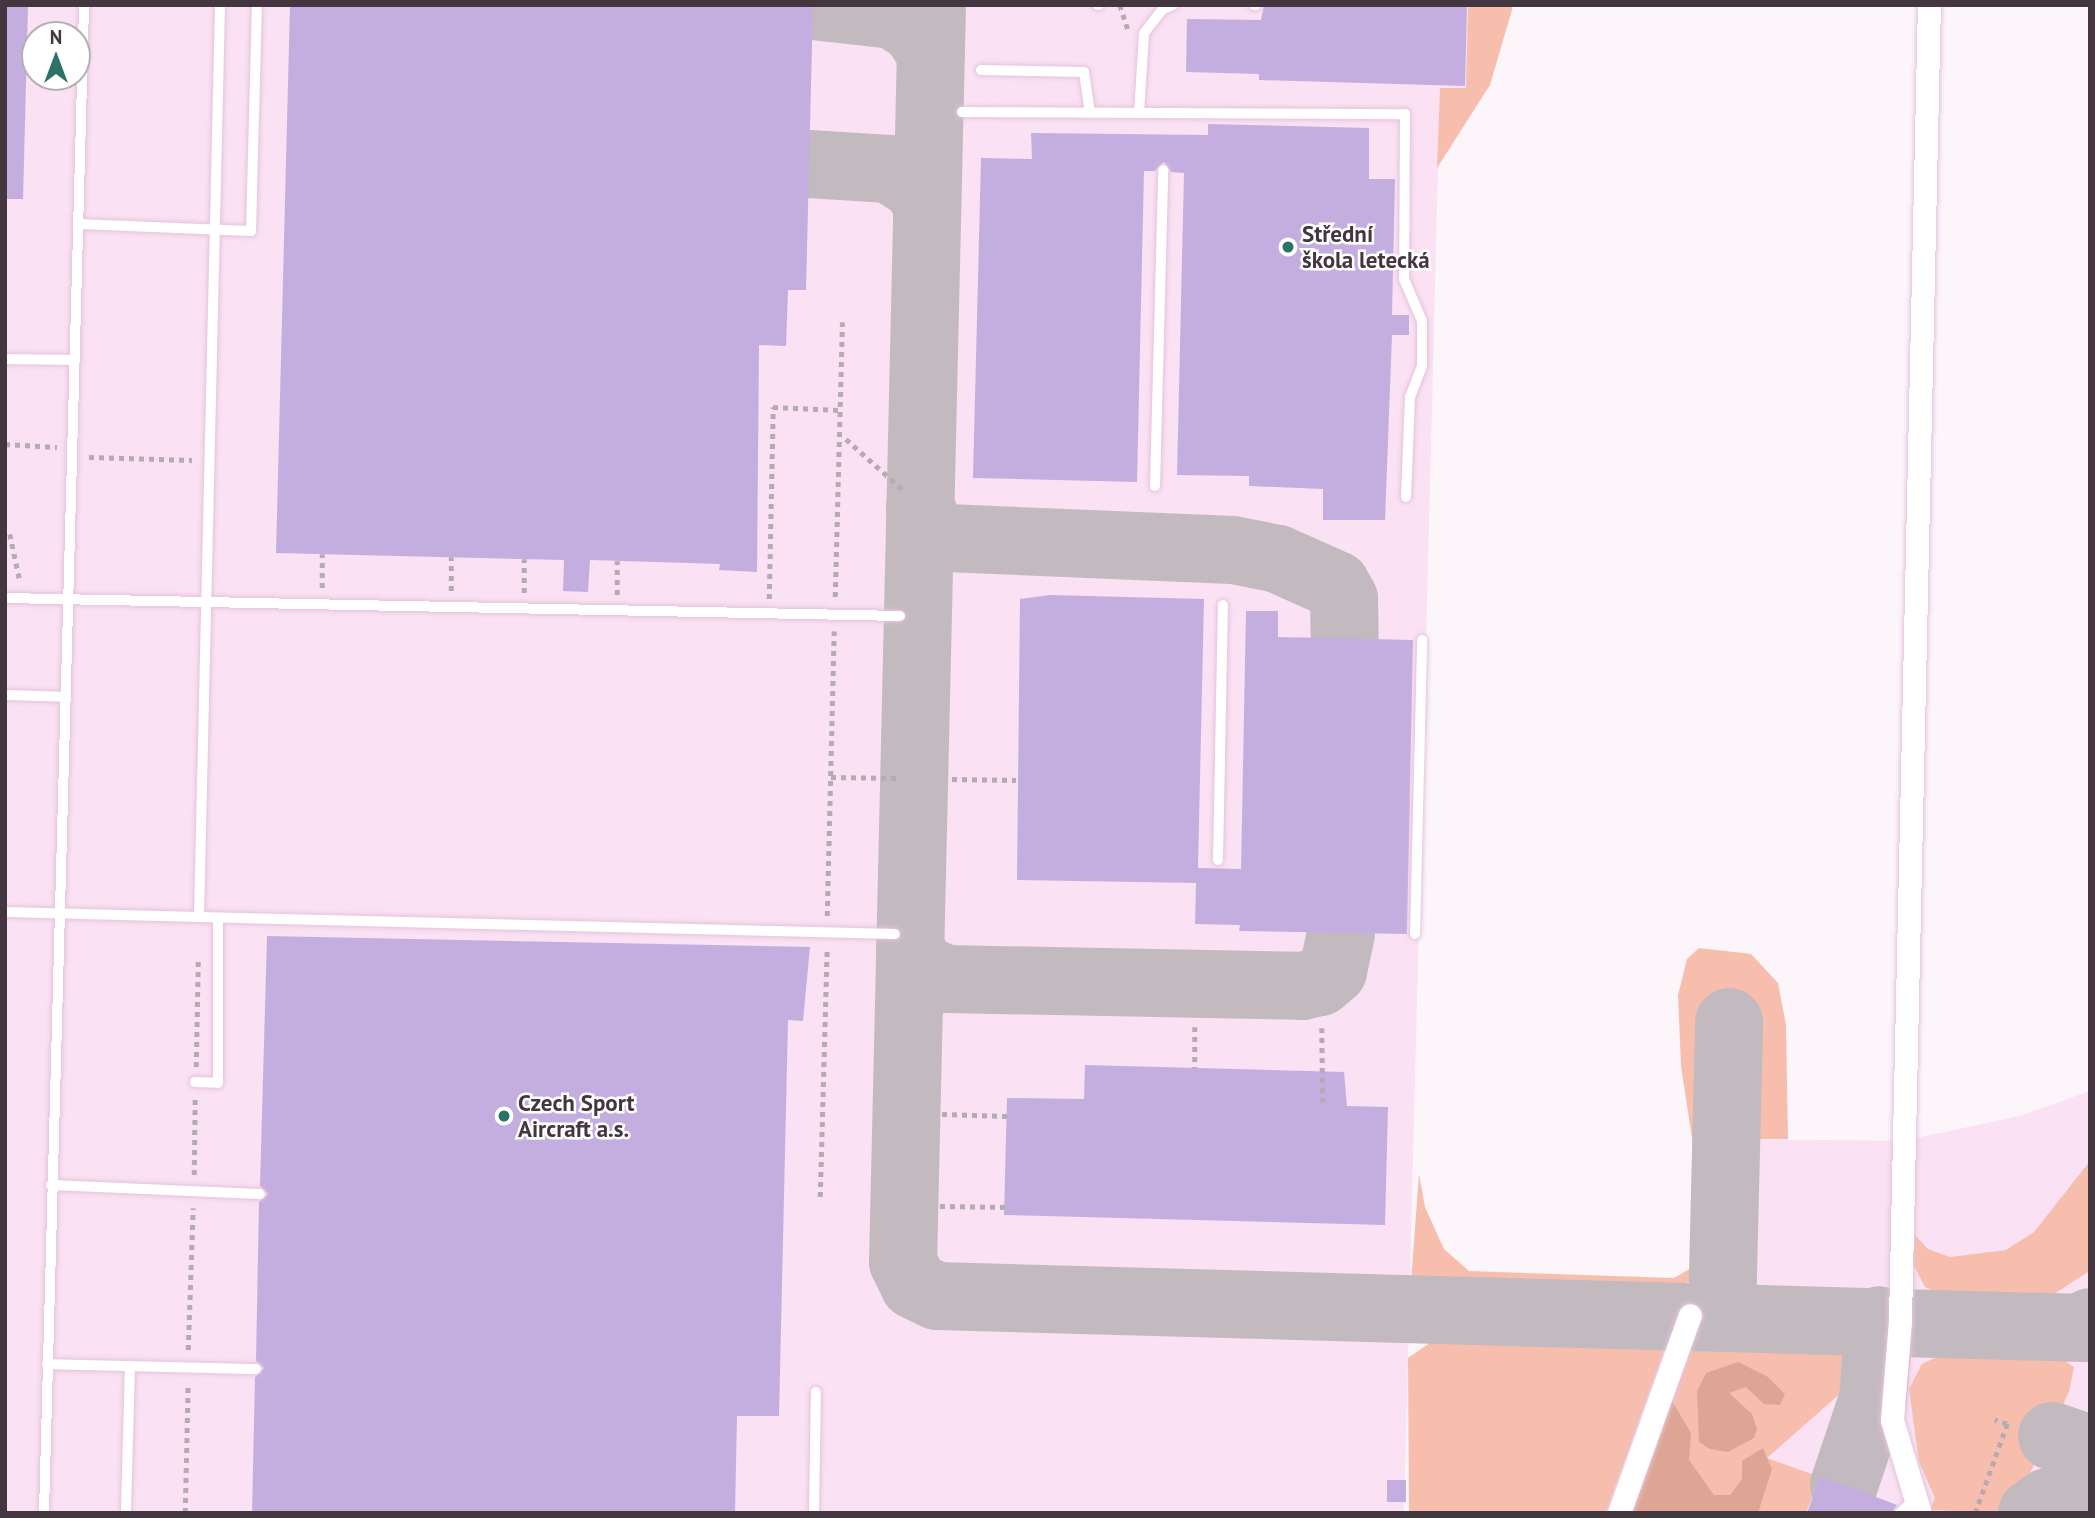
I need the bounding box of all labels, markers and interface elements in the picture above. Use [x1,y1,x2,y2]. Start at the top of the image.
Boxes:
north arrow [21,21,91,91]
text: N [50,25,62,49]
place label: Střední škola letecká [1302,220,1430,274]
marker: Střední škola letecká [1280,239,1296,255]
place label: Czech Sport Aircraft a.s. [518,1089,634,1143]
marker: Czech Sport Aircraft a.s. [496,1108,512,1124]

